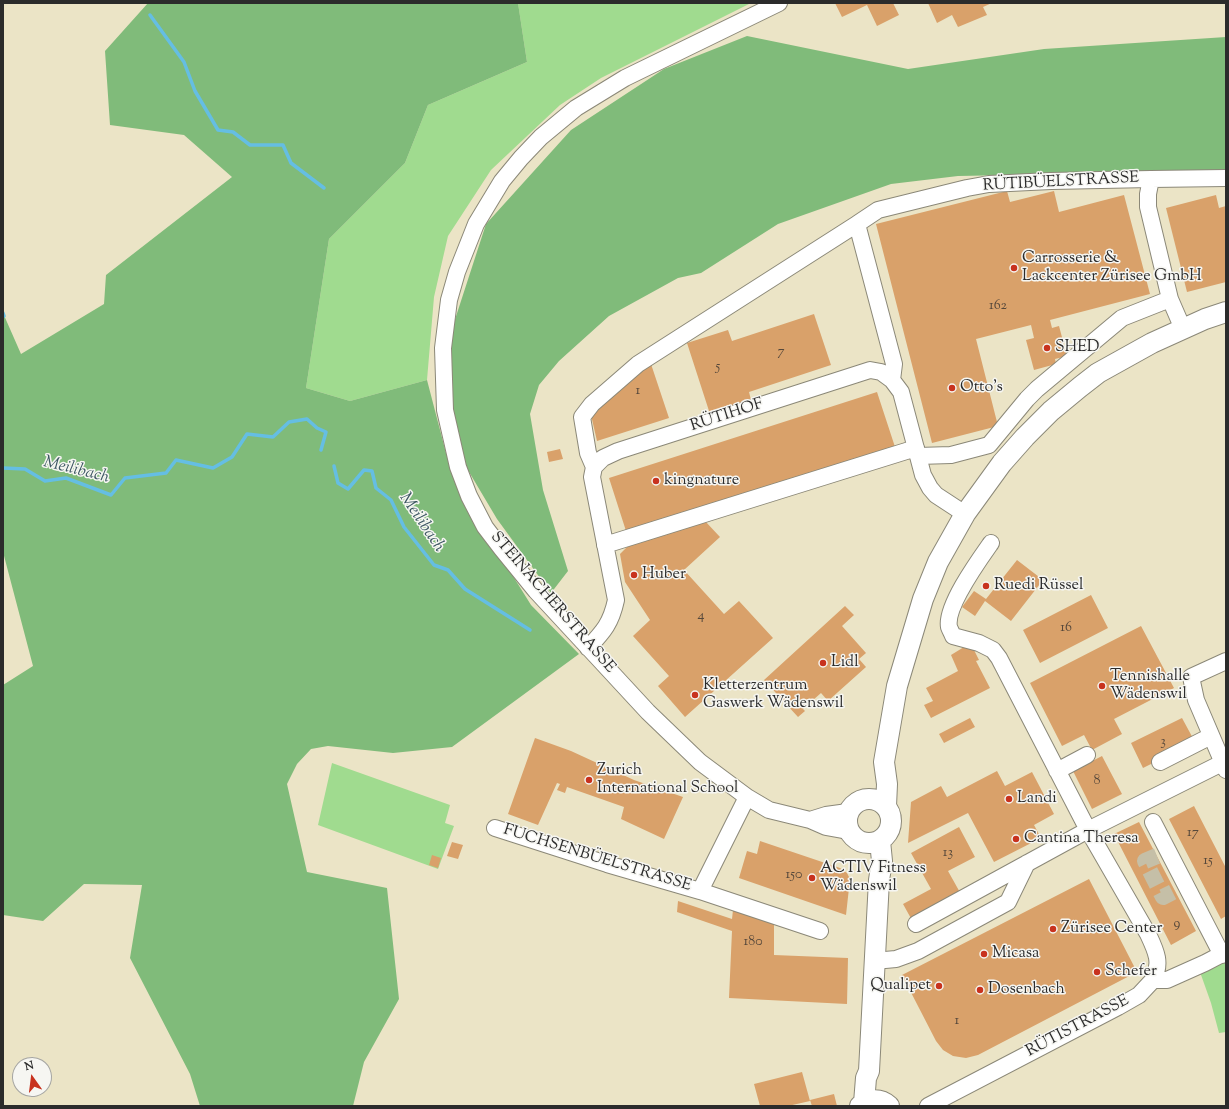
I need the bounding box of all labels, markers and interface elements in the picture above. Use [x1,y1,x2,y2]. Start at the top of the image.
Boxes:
street label: RÜTIBÜELSTRASSE [982,169,1140,197]
place label: Carrosserie & Lackcenter Zürisee GmbH [1022,249,1202,287]
marker: Carrosserie & Lackcenter Zürisee GmbH [1009,263,1019,273]
house number: 162 [989,299,1007,315]
place label: SHED [1055,338,1100,358]
marker: SHED [1042,343,1052,353]
house number: 7 [777,345,785,361]
house number: 5 [716,360,720,376]
place label: Otto's [960,378,1003,398]
marker: Otto's [947,383,957,393]
house number: 1 [636,384,640,400]
street label: RÜTIHOF [688,395,766,437]
water label: Meilibach [41,453,111,489]
place label: kingnature [664,471,739,491]
marker: kingnature [651,476,661,486]
water label: Meilibach [394,489,448,557]
street label: STEINACHERSTRASSE [485,529,619,677]
place label: Huber [642,565,686,585]
marker: Huber [629,570,639,580]
place label: Ruedi Rüssel [994,576,1083,596]
marker: Ruedi Rüssel [981,581,991,591]
house number: 4 [697,609,705,625]
house number: 16 [1060,621,1072,637]
place label: Lidl [831,653,859,673]
marker: Lidl [818,658,828,668]
place label: Tennishalle Wädenswil [1110,667,1190,705]
place label: Kletterzentrum Gaswerk Wädenswil [703,676,844,714]
marker: Tennishalle Wädenswil [1097,681,1107,691]
marker: Kletterzentrum Gaswerk Wädenswil [690,690,700,700]
house number: 3 [1160,735,1166,751]
place label: Zurich International School [597,761,738,799]
house number: 8 [1094,774,1100,790]
marker: Zurich International School [584,775,594,785]
place label: Landi [1017,789,1057,809]
marker: Landi [1004,794,1014,804]
street label: FUCHSENBÜELSTRASSE [501,821,693,897]
house number: 17 [1187,826,1199,842]
place label: Cantina Theresa [1024,829,1139,849]
marker: Cantina Theresa [1011,834,1021,844]
house number: 13 [943,846,953,862]
house number: 15 [1203,854,1213,870]
place label: ACTIV Fitness Wädenswil [820,859,926,897]
house number: 150 [786,868,802,884]
marker: ACTIV Fitness Wädenswil [807,873,817,883]
house number: 9 [1174,917,1180,933]
place label: Zürisee Center [1061,919,1163,939]
marker: Zürisee Center [1048,924,1058,934]
house number: 180 [743,935,763,951]
place label: Micasa [992,944,1039,964]
marker: Micasa [979,949,989,959]
place label: Schefer [1105,962,1157,982]
marker: Schefer [1092,967,1102,977]
place label: Qualipet [870,976,931,996]
place label: Dosenbach [988,980,1065,1000]
marker: Qualipet [934,981,944,991]
marker: Dosenbach [975,985,985,995]
street label: RÜTISTRASSE [1023,992,1133,1062]
house number: 1 [955,1014,959,1030]
north arrow [12,1057,52,1097]
text: N [23,1058,36,1075]

